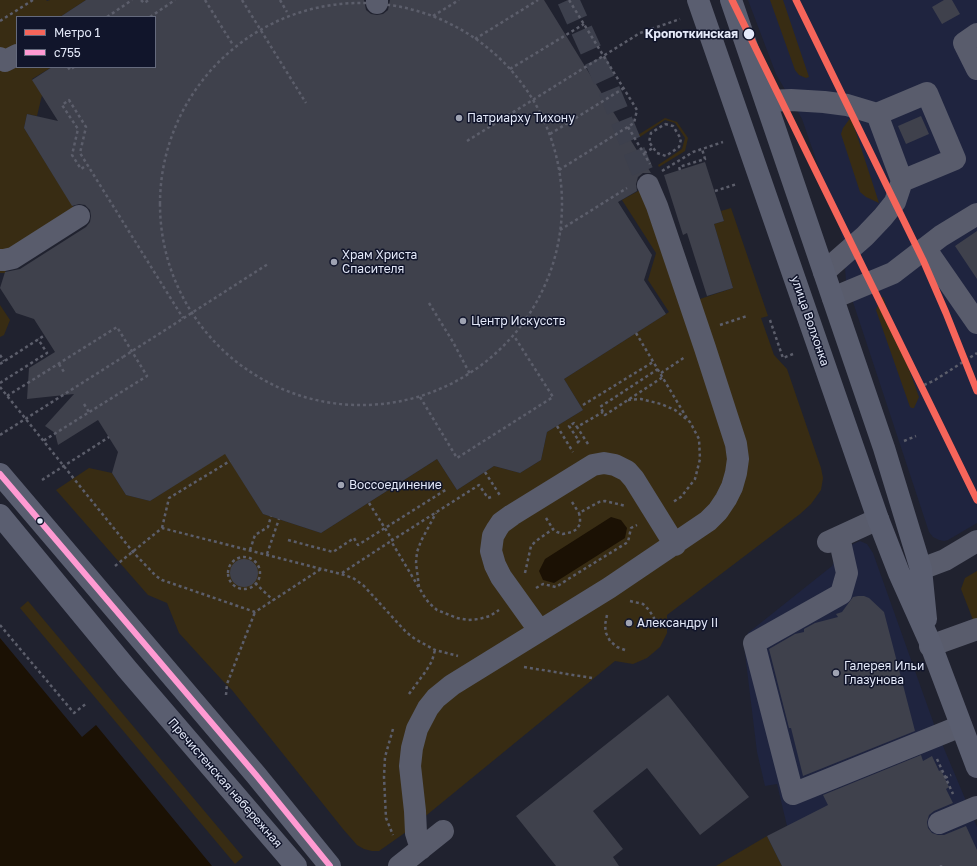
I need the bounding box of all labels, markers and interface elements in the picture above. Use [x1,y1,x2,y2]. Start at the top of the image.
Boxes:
legend [16,16,156,68]
text: Метро 1 [54,25,100,40]
place label: Кропоткинская [645,27,738,41]
marker: Кропоткинская [742,27,756,41]
text: с755 [54,45,81,60]
place label: Патриарху Тихону [467,111,575,125]
marker: Патриарху Тихону [454,113,464,123]
place label: Храм Христа Спасителя [342,248,417,276]
marker: Храм Христа Спасителя [329,257,339,267]
street label: улица Волхонка [788,274,832,368]
place label: Центр Искусств [471,314,565,328]
marker: Центр Искусств [458,316,468,326]
place label: Воссоединение [349,478,442,492]
marker: Воссоединение [336,480,346,490]
unlabelled marker [35,516,45,526]
place label: Александру II [637,616,718,630]
marker: Александру II [624,618,634,628]
place label: Галерея Ильи Глазунова [844,659,924,687]
marker: Галерея Ильи Глазунова [831,668,841,678]
street label: Пречистенская набережная [165,715,285,851]

